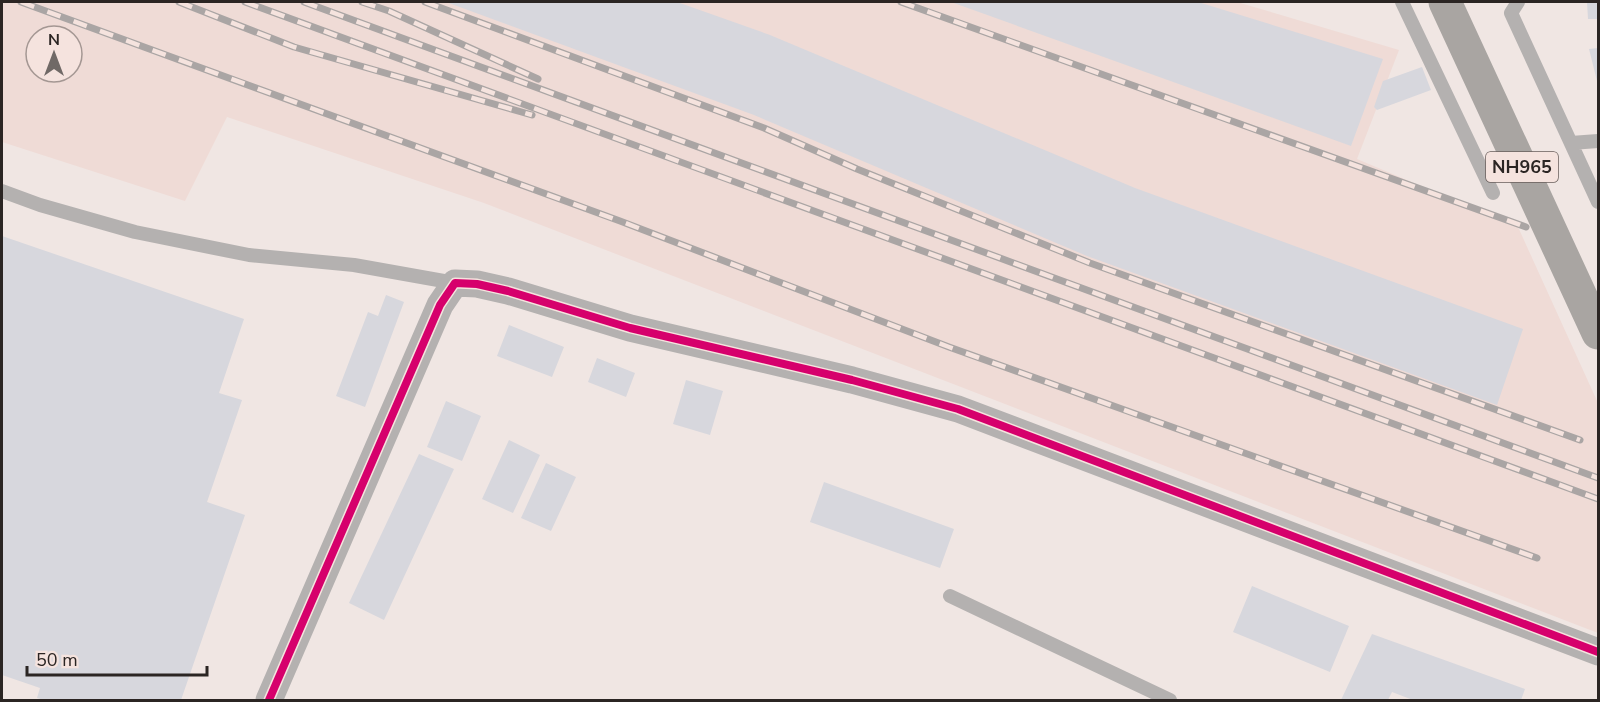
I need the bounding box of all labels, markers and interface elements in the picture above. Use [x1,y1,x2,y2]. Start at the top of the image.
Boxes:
north arrow [24,24,84,84]
text: N [48,29,60,51]
road number: NH965 [1486,152,1558,182]
scale bar [27,639,207,677]
text: 50 m [36,648,78,672]

